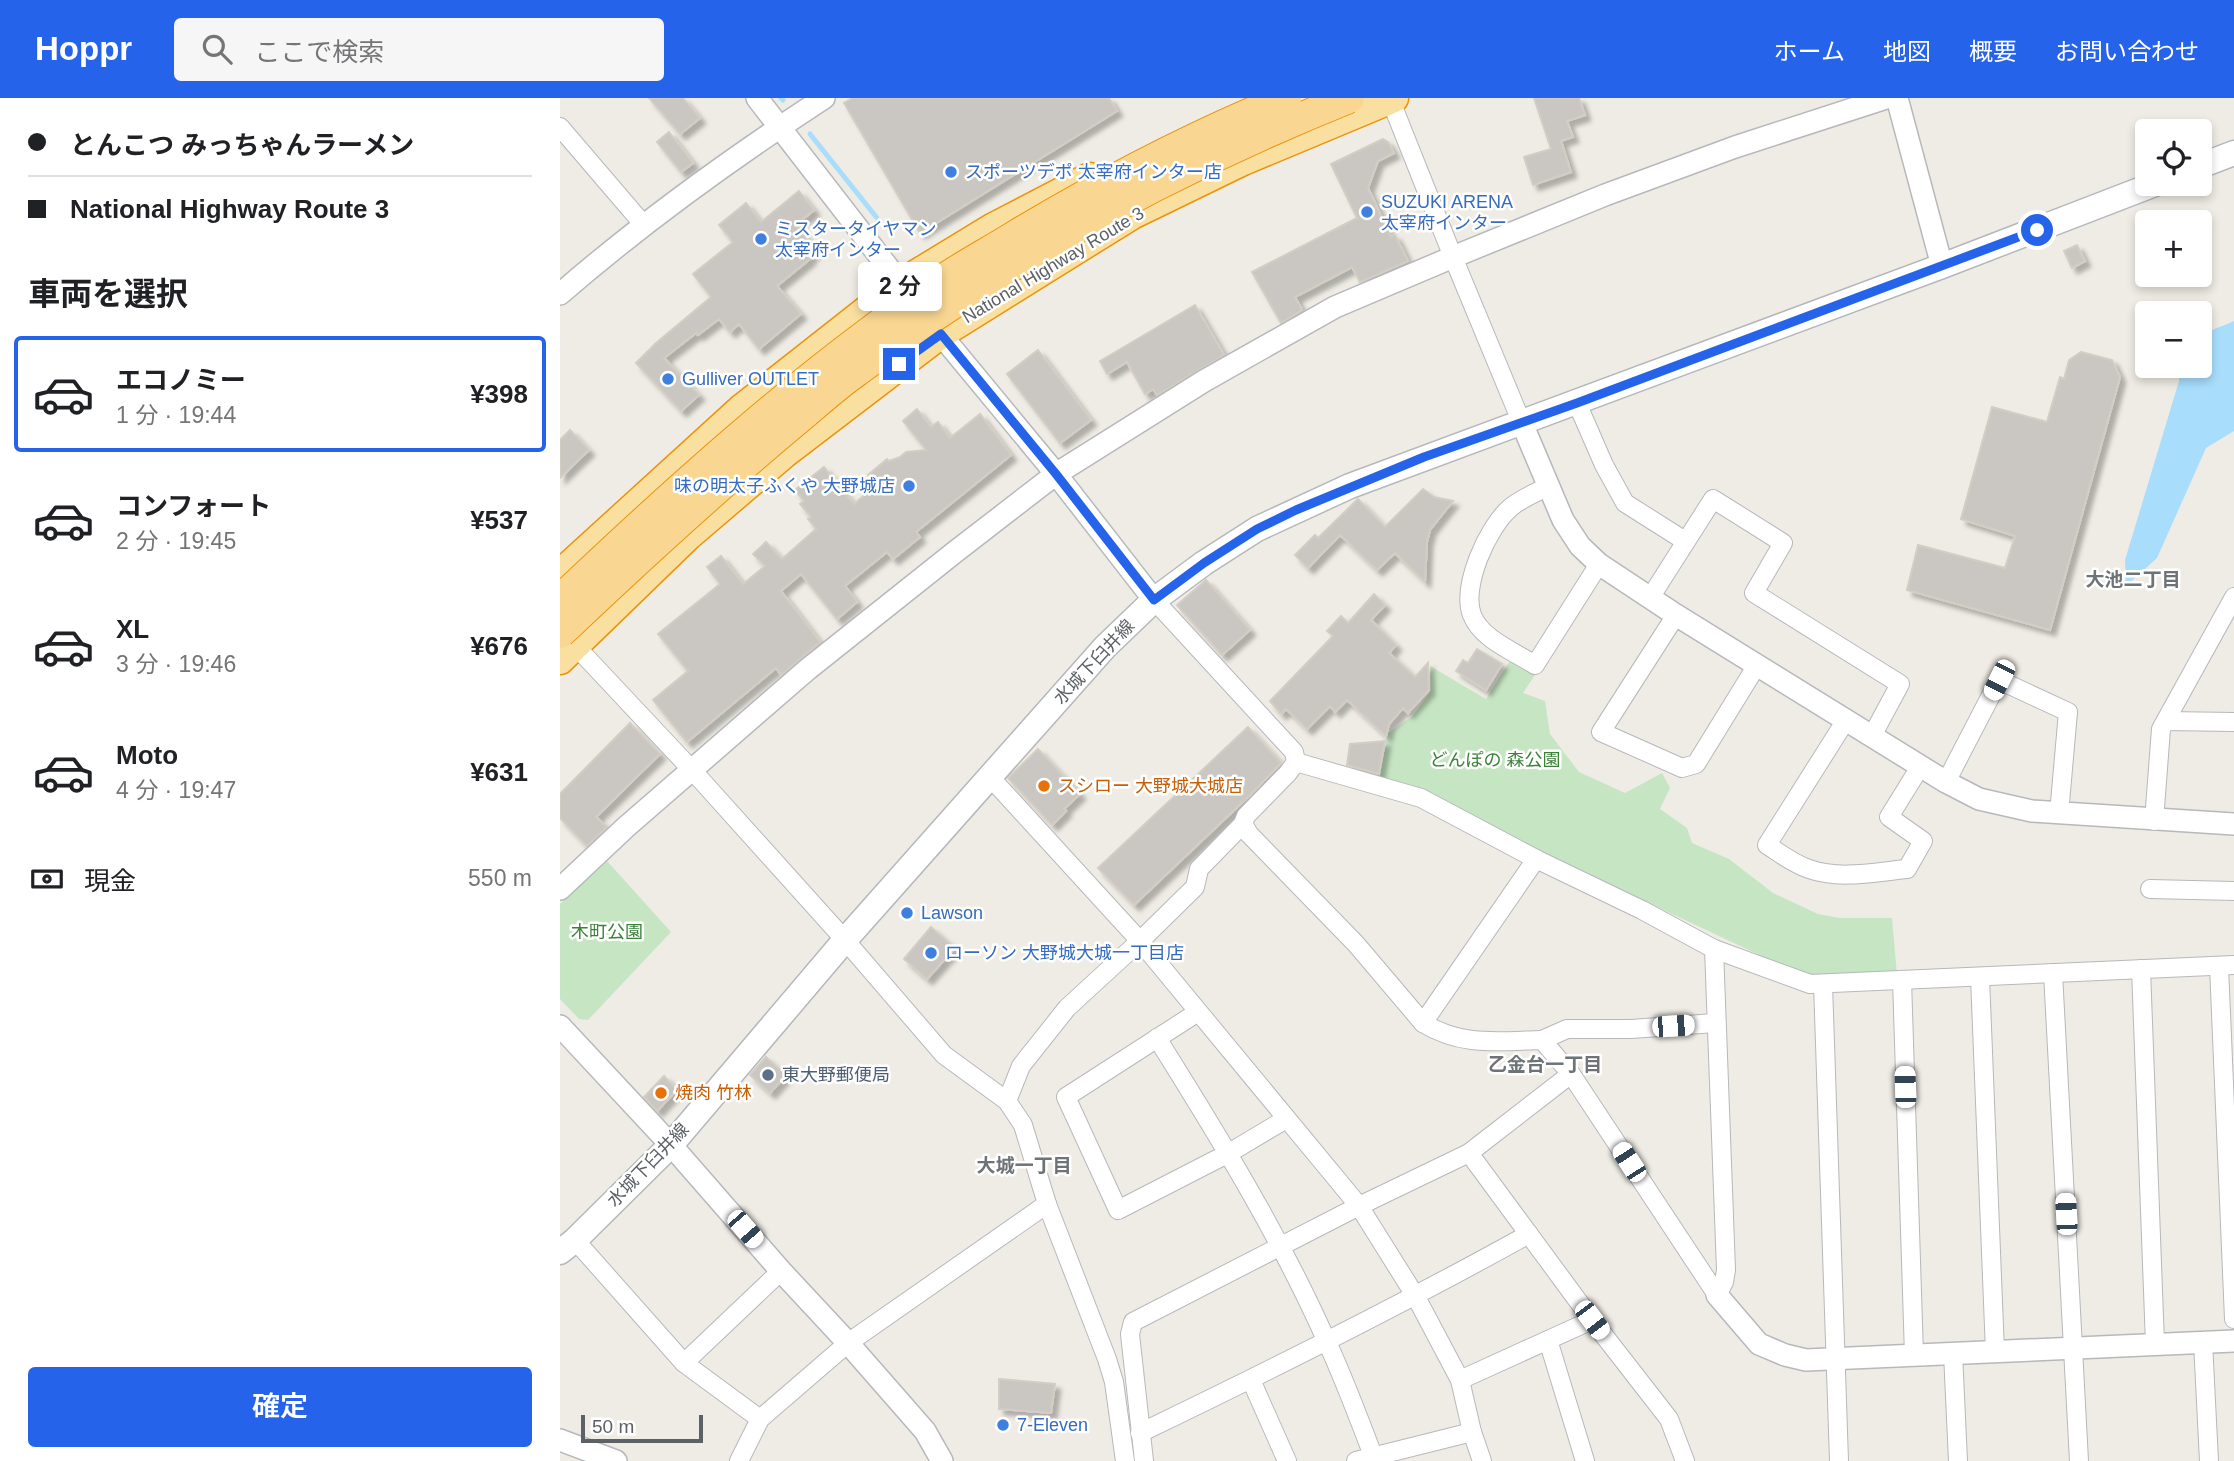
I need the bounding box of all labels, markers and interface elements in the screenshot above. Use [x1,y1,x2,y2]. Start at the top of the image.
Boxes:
search box [174,18,664,81]
text: Hoppr [35,30,132,67]
icon: search [198,30,236,68]
text: ここで検索 [254,37,384,67]
text: ホーム [1774,38,1845,65]
text: 地図 [1883,38,1931,65]
text: 概要 [1969,38,2017,65]
text: お問い合わせ [2055,38,2199,65]
map controls [2135,119,2212,378]
button: locate [2135,119,2212,196]
text: とんこつ みっちゃんラーメン [70,130,414,160]
place label: スポーツデポ 太宰府インター店 [965,162,1222,182]
marker: スポーツデポ 太宰府インター店 [943,164,959,180]
place label: SUZUKI ARENA 太宰府インター [1381,192,1513,233]
text: National Highway Route 3 [70,194,389,224]
street label: National Highway Route 3 [959,203,1147,327]
marker: SUZUKI ARENA 太宰府インター [1359,204,1375,220]
button: + [2135,210,2212,287]
route start [2021,214,2053,246]
place label: ミスタータイヤマン 太宰府インター [775,219,936,260]
marker: ミスタータイヤマン 太宰府インター [753,231,769,247]
callout: 2 分 [857,262,941,312]
text: 2 分 [879,273,921,299]
text: 車両を選択 [28,276,188,312]
button: − [2135,301,2212,378]
route end [883,348,915,380]
icon: car [32,363,95,426]
text: エコノミー [116,365,246,395]
place label: Gulliver OUTLET [682,369,819,389]
marker: Gulliver OUTLET [660,371,676,387]
text: ¥398 [470,379,528,409]
text: 1 分 · 19:44 [116,402,236,428]
place label: 味の明太子ふくや 大野城店 [674,476,895,496]
marker: 味の明太子ふくや 大野城店 [901,478,917,494]
icon: car [32,489,95,552]
text: コンフォート [116,491,271,521]
text: ¥537 [470,505,528,535]
text: 2 分 · 19:45 [116,528,236,554]
district label: 大池二丁目 [2085,569,2181,590]
text: XL [116,614,149,644]
icon: car [32,615,95,678]
street label: 水城下臼井線 [1050,616,1138,708]
text: ¥676 [470,631,528,661]
text: 3 分 · 19:46 [116,651,236,677]
car [1981,657,2018,703]
text: Moto [116,740,178,770]
icon: car [32,741,95,804]
park label: どんぽの 森公園 [1429,750,1561,770]
text: ¥631 [470,757,528,787]
place label: スシロー 大野城大城店 [1058,776,1243,796]
text: 4 分 · 19:47 [116,777,236,803]
marker: スシロー 大野城大城店 [1036,778,1052,794]
icon: cash [28,860,66,898]
text: 550 m [468,865,532,891]
text: 現金 [84,866,136,896]
place label: Lawson [921,903,983,923]
marker: Lawson [899,905,915,921]
park label: 木町公園 [571,922,643,942]
place label: ローソン 大野城大城一丁目店 [945,943,1184,963]
marker: ローソン 大野城大城一丁目店 [923,945,939,961]
car [1652,1014,1695,1038]
district label: 乙金台一丁目 [1488,1054,1602,1075]
place label: 東大野郵便局 [782,1065,890,1085]
car [1894,1066,1917,1108]
marker: 東大野郵便局 [760,1067,776,1083]
place label: 焼肉 竹林 [675,1083,752,1103]
marker: 焼肉 竹林 [653,1085,669,1101]
street label: 水城下臼井線 [603,1119,693,1211]
car [1609,1139,1650,1185]
district label: 大城一丁目 [976,1155,1072,1176]
car [2055,1192,2078,1236]
car [724,1206,767,1252]
car [1571,1297,1614,1343]
button: 確定 [28,1367,532,1447]
scale bar [581,1412,704,1444]
place label: 7-Eleven [1017,1415,1088,1435]
text: 50 m [592,1416,634,1437]
marker: 7-Eleven [995,1417,1011,1433]

